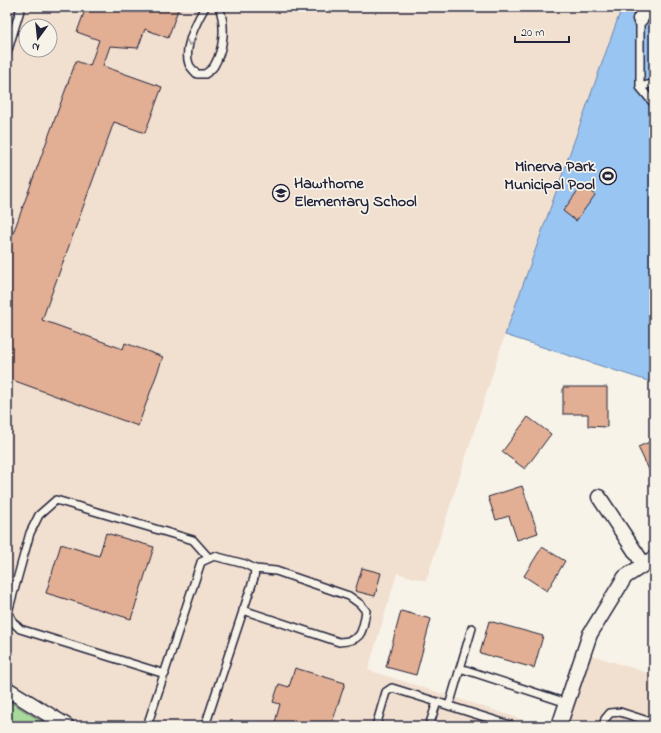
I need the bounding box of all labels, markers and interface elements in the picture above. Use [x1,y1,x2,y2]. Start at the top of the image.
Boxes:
north arrow [18,18,58,58]
scale bar [515,18,569,44]
text: 20 m [521,24,544,42]
text: N [30,38,41,55]
one-way arrow [186,39,195,46]
place label: Minerva Park Municipal Pool [504,155,596,197]
sports icon: Minerva Park Municipal Pool [598,166,618,186]
place label: Hawthorne Elementary School [294,172,417,215]
school or university icon: Hawthorne Elementary School [271,183,291,203]

